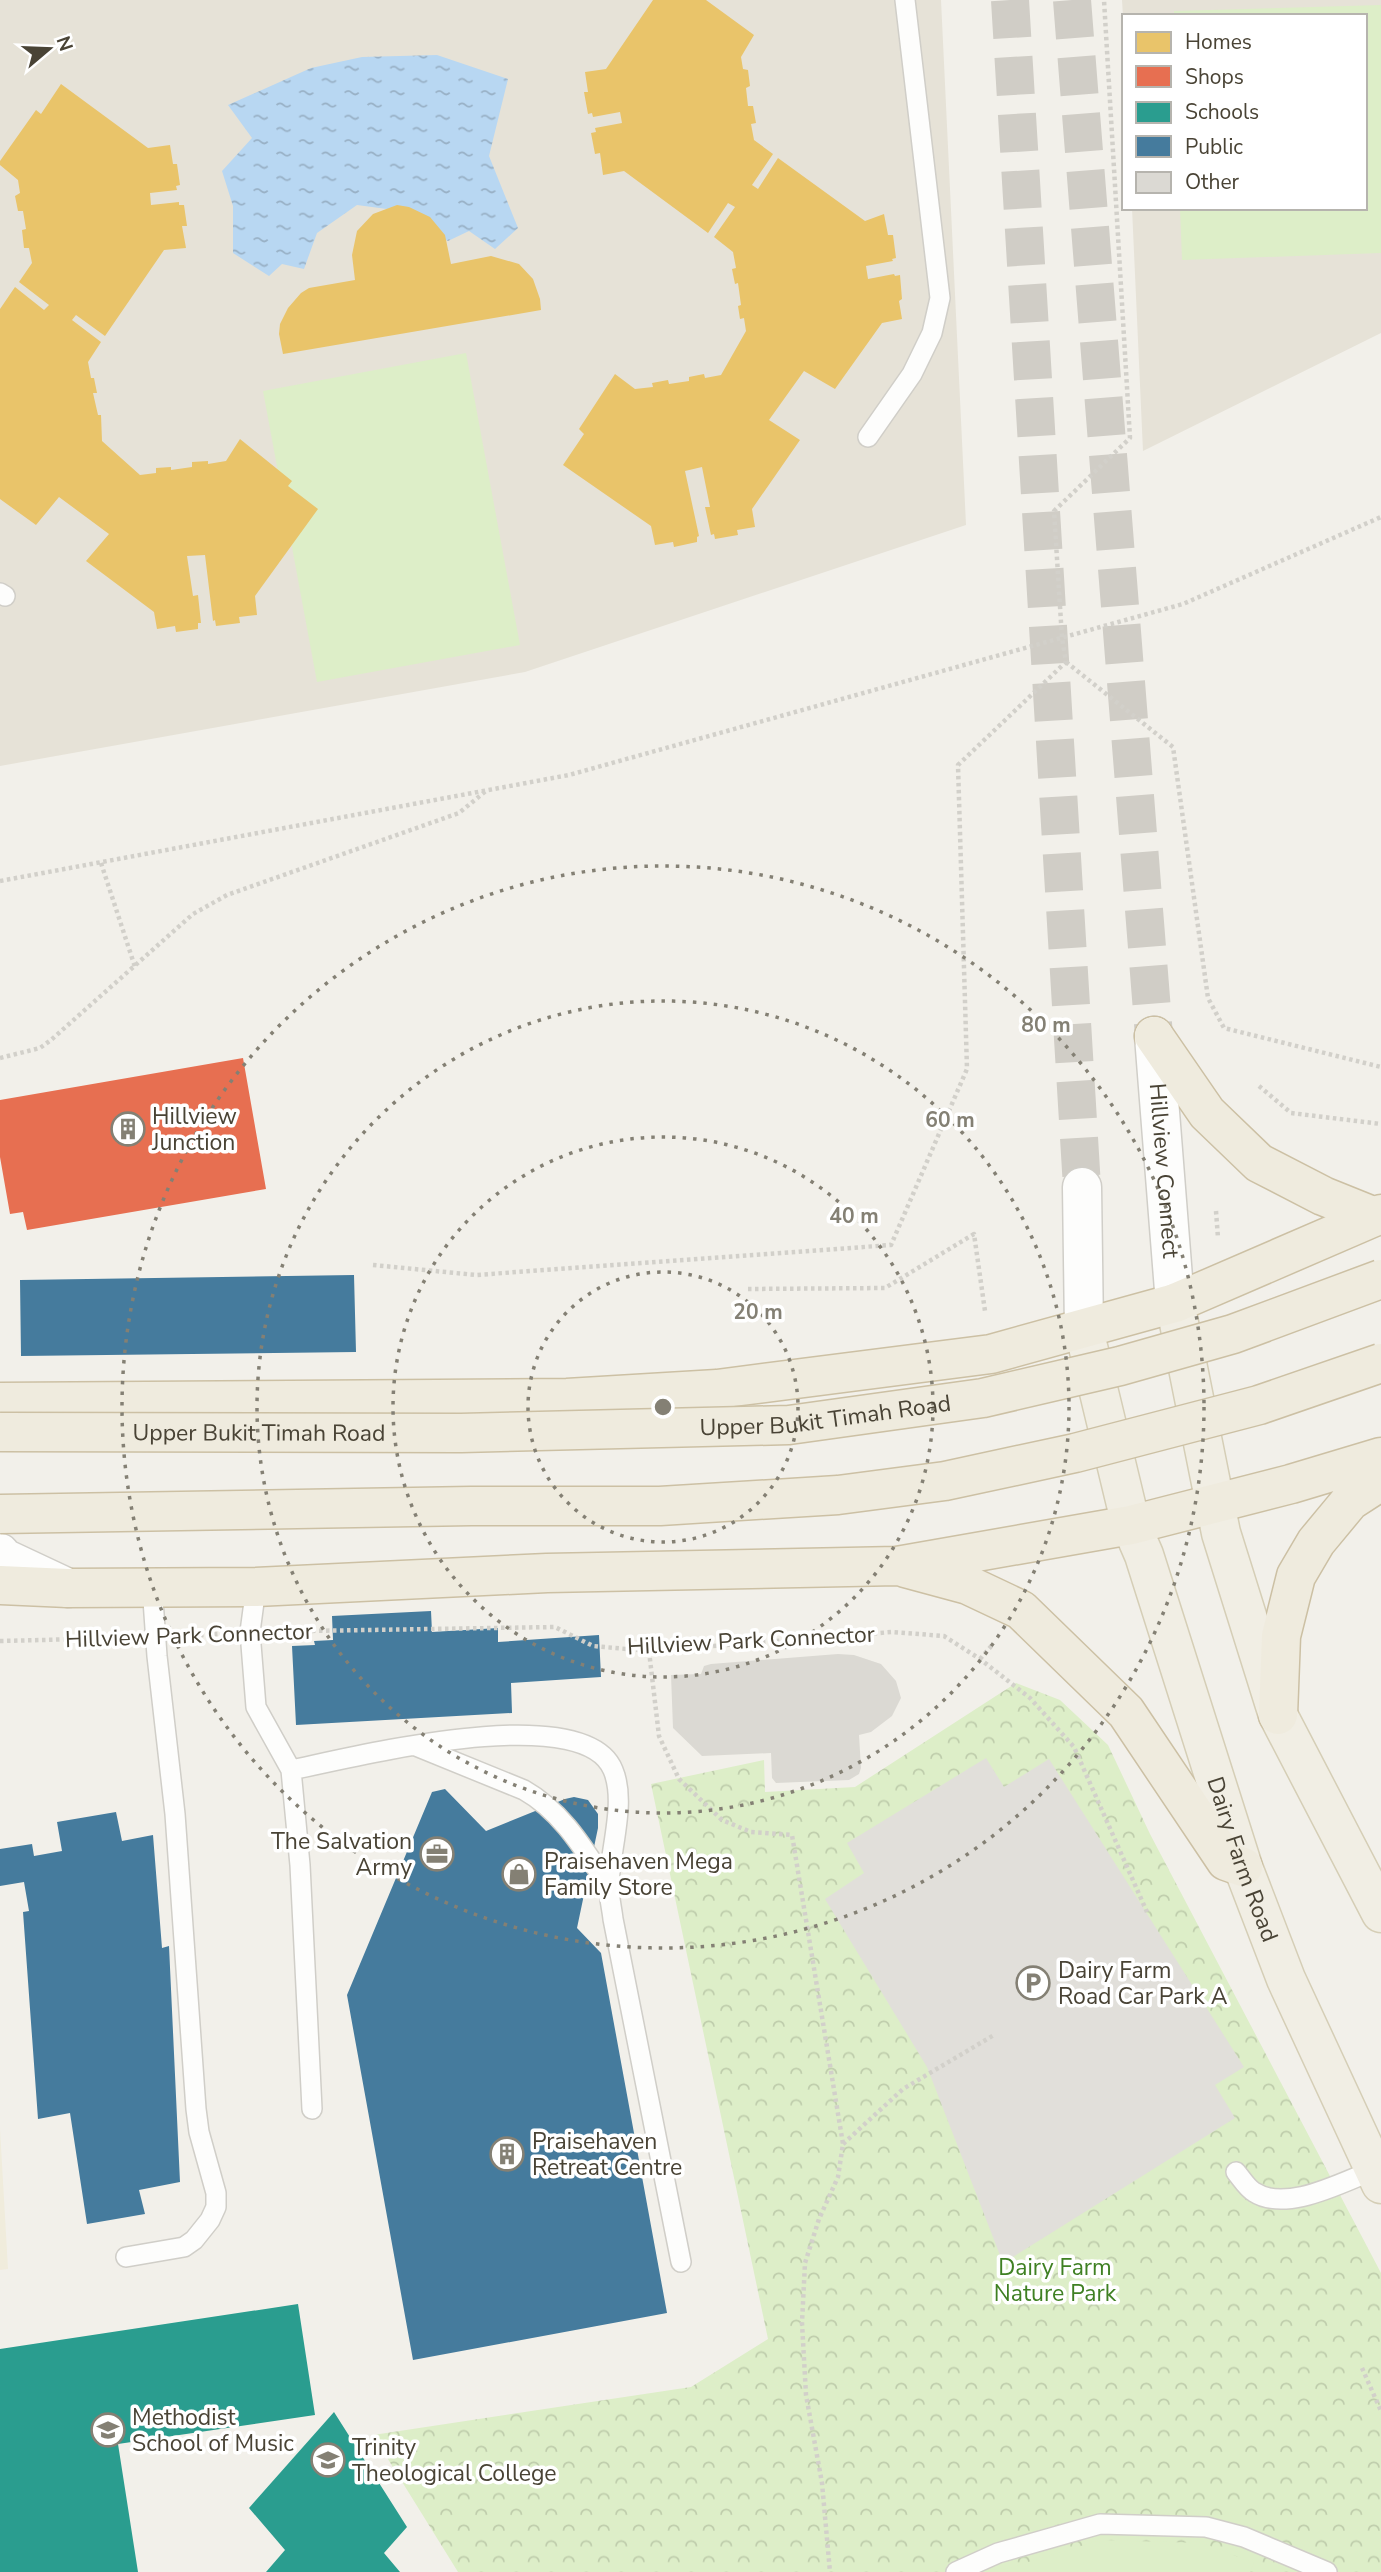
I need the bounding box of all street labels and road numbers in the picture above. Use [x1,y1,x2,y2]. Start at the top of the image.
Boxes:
street label: Hillview Connect [1142,1082,1186,1260]
street label: Upper Bukit Timah Road [699,1388,953,1443]
street label: Upper Bukit Timah Road [132,1417,386,1449]
street label: Hillview Park Connector [65,1616,314,1655]
street label: Hillview Park Connector [626,1618,876,1662]
street label: Dairy Farm Road [1199,1773,1285,1946]

